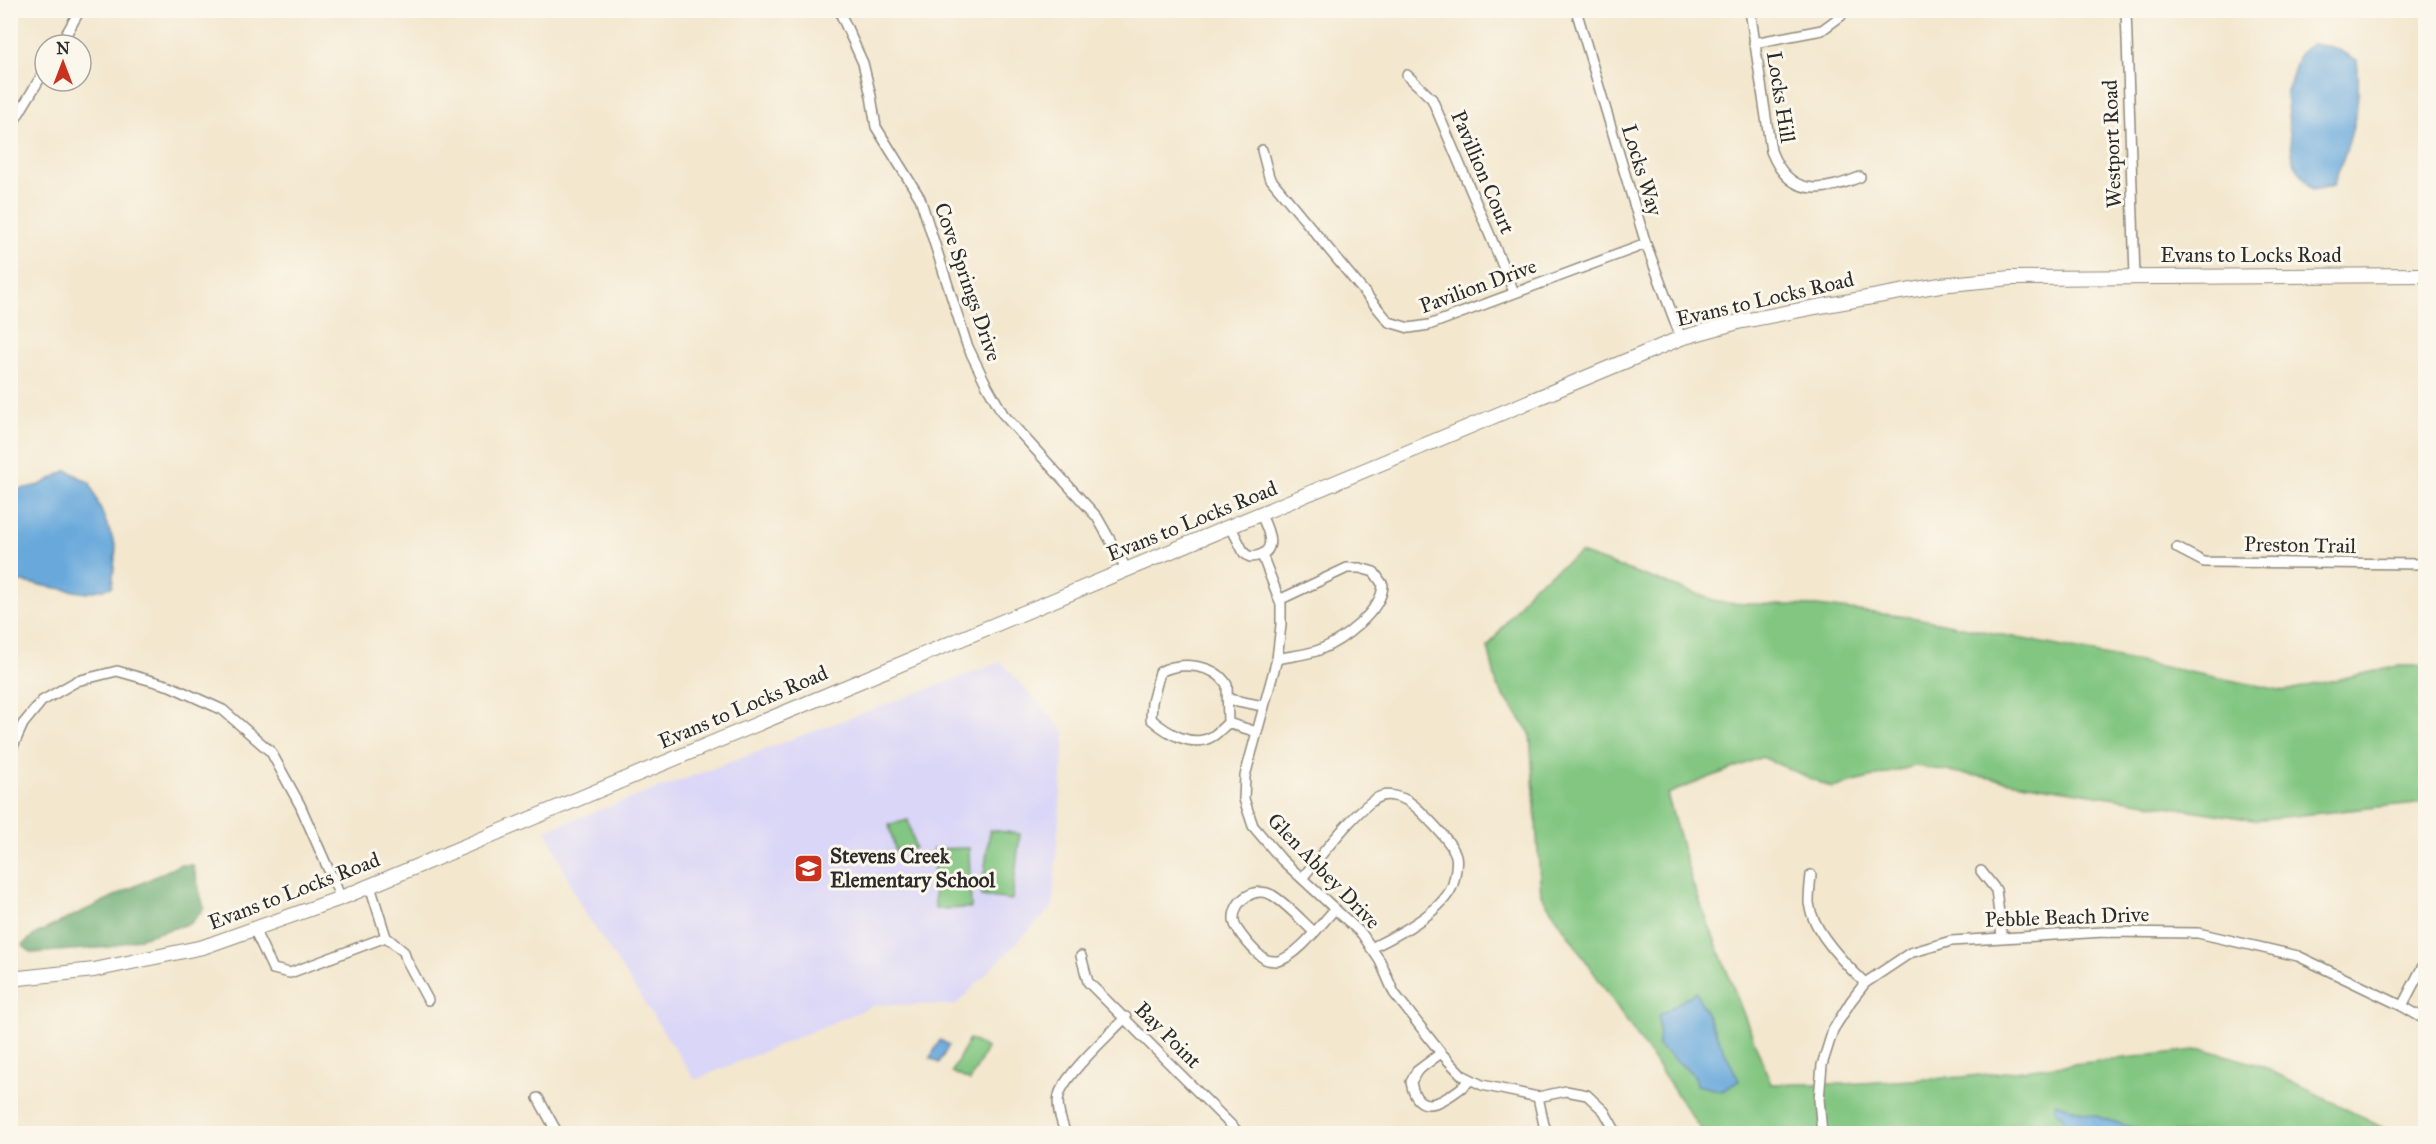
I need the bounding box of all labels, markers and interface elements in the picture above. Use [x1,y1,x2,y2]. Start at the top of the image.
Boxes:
north arrow [33,33,93,93]
text: N [56,39,70,58]
street label: Locks Hill [1761,49,1801,145]
street label: Westport Road [2097,79,2127,209]
street label: Pavillion Court [1445,106,1521,238]
street label: Locks Way [1616,121,1669,220]
street label: Cove Springs Drive [929,199,1007,365]
street label: Evans to Locks Road [2160,242,2342,268]
street label: Pavilion Drive [1416,253,1540,319]
street label: Evans to Locks Road [1674,266,1857,332]
street label: Evans to Locks Road [1103,475,1281,567]
street label: Preston Trail [2244,531,2357,559]
street label: Evans to Locks Road [654,659,832,754]
street label: Glen Abbey Drive [1262,807,1386,935]
place label: Stevens Creek Elementary School [830,843,996,893]
street label: Evans to Locks Road [205,846,384,936]
school or university icon: Stevens Creek Elementary School [793,852,825,884]
street label: Pebble Beach Drive [1984,901,2150,933]
street label: Bay Point [1129,996,1207,1074]

